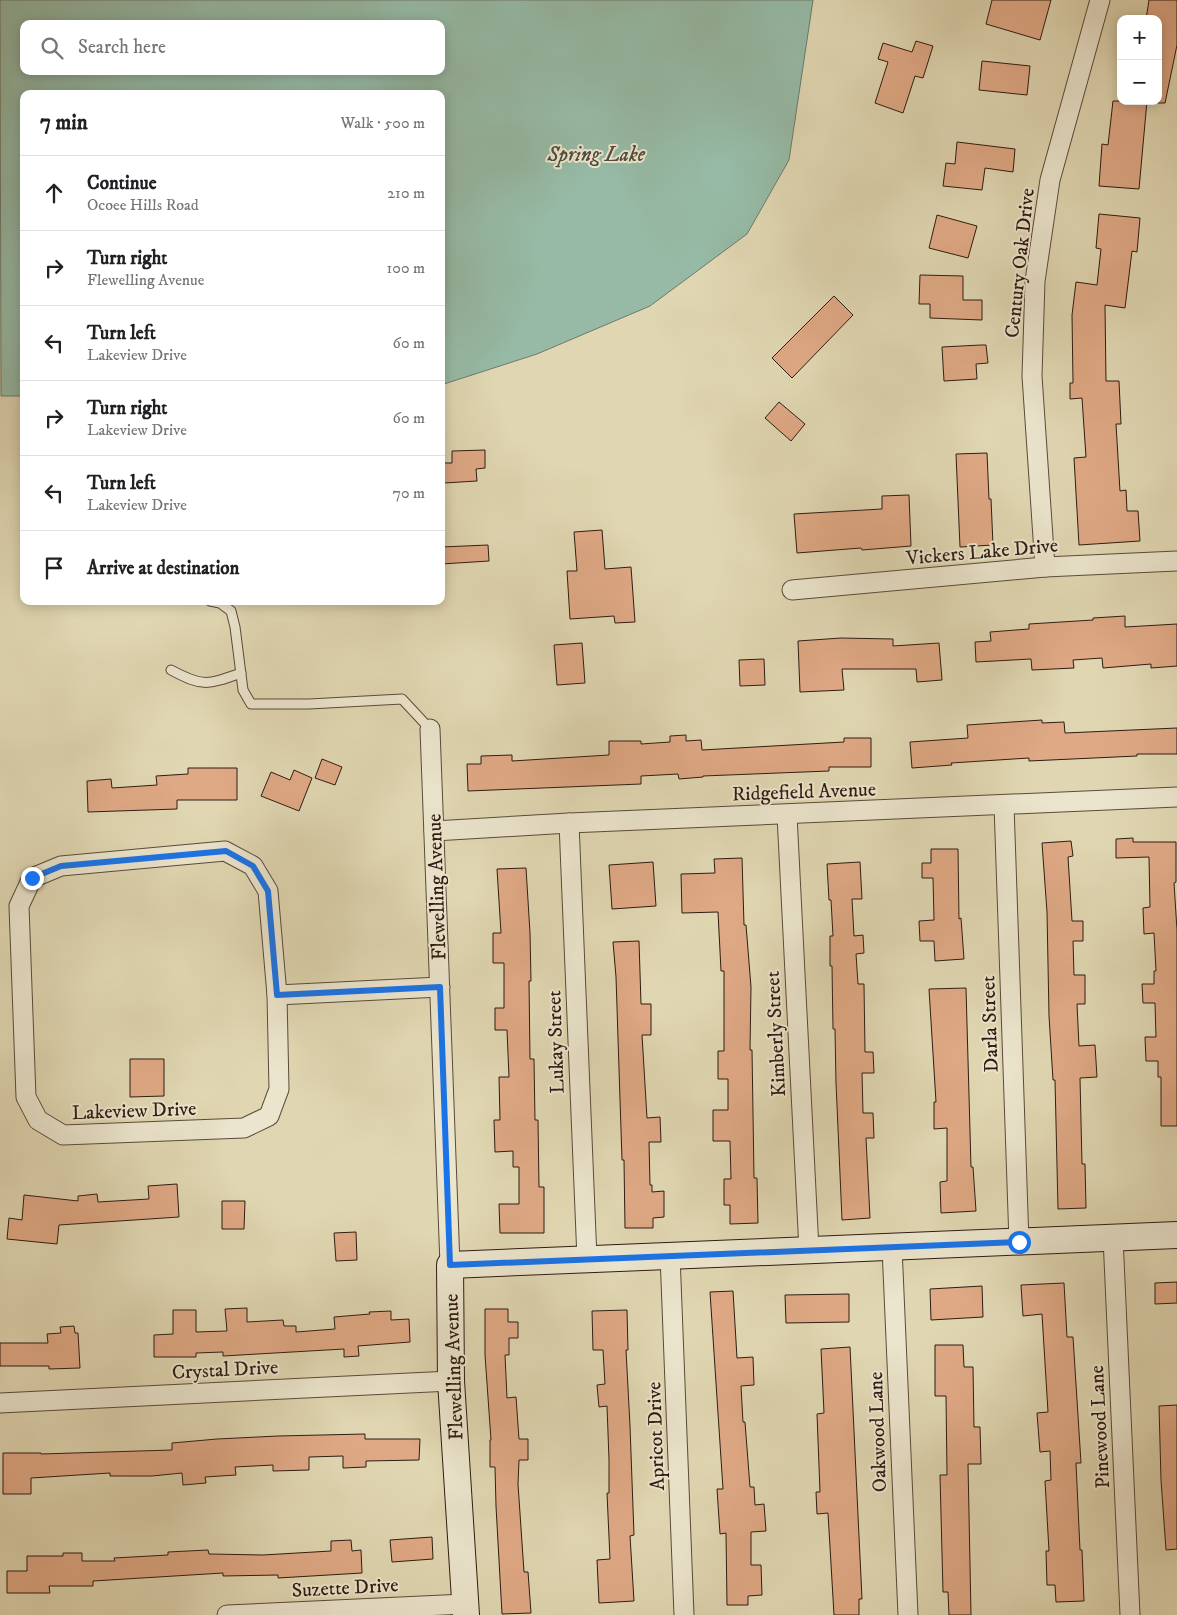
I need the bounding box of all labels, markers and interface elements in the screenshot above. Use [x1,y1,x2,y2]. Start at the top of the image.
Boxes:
map controls [1117,15,1162,105]
button: + [1117,15,1162,60]
search box [20,20,445,75]
icon: search [38,34,66,62]
text: Search here [78,36,166,59]
button: − [1117,60,1162,105]
text: 7 min [40,110,88,136]
text: Walk · 500 m [340,113,425,133]
water label: Spring Lake [546,142,646,168]
text: Continue [87,172,157,195]
icon: ahead [40,179,68,207]
text: 210 m [387,183,425,203]
street label: Century Oak Drive [1000,187,1041,339]
text: Ocoee Hills Road [87,195,199,215]
text: Turn right [87,247,167,270]
icon: right [40,254,68,282]
text: 100 m [387,258,425,278]
text: Flewelling Avenue [87,270,204,290]
text: Turn left [87,322,156,345]
icon: left [40,329,68,357]
text: 60 m [393,333,425,353]
text: Lakeview Drive [87,345,187,365]
text: Turn right [87,397,167,420]
icon: right [40,404,68,432]
text: 60 m [393,408,425,428]
text: Lakeview Drive [87,420,187,440]
text: Turn left [87,472,156,495]
icon: left [40,479,68,507]
text: 70 m [393,483,425,503]
text: Lakeview Drive [87,495,187,515]
street label: Vickers Lake Drive [904,533,1059,572]
icon: arrive [40,554,68,582]
text: Arrive at destination [87,557,239,580]
street label: Ridgefield Avenue [732,777,876,808]
street label: Flewelling Avenue [422,813,453,961]
route end [21,867,44,890]
street label: Kimberly Street [761,970,792,1097]
street label: Darla Street [976,975,1005,1073]
street label: Lukay Street [542,990,571,1094]
street label: Lakeview Drive [71,1097,197,1126]
route start [1008,1231,1031,1254]
street label: Flewelling Avenue [439,1293,470,1441]
street label: Crystal Drive [171,1355,279,1386]
street label: Pinewood Lane [1085,1365,1116,1489]
street label: Oakwood Lane [864,1371,893,1493]
street label: Apricot Drive [642,1381,671,1491]
street label: Suzette Drive [291,1573,399,1604]

